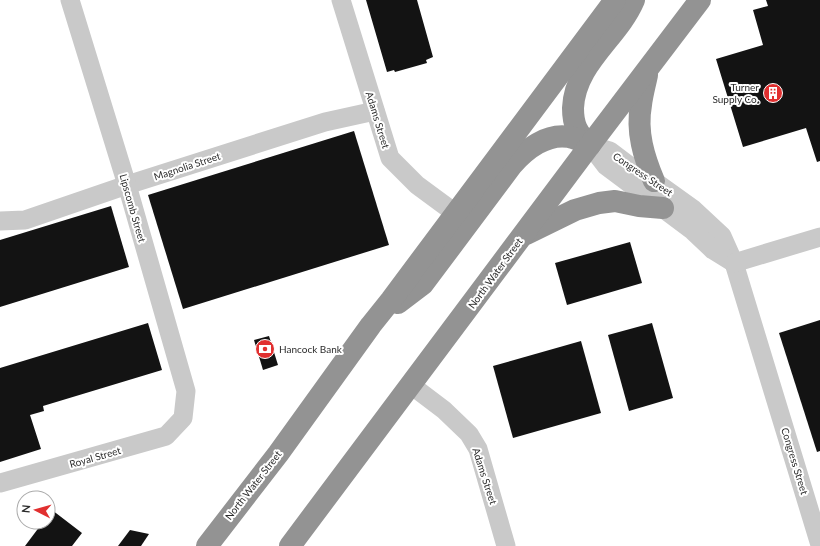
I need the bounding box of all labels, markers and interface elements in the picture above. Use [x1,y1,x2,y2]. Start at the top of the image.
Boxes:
place label: Turner Supply Co. [712,81,759,105]
building icon: Turner Supply Co. [762,82,784,104]
street label: Adams Street [364,90,392,150]
street label: Magnolia Street [152,149,222,182]
street label: Congress Street [611,150,675,199]
street label: Lipscomb Street [118,172,149,244]
street label: North Water Street [465,235,525,311]
bank icon: Hancock Bank [254,338,276,360]
place label: Hancock Bank [279,343,343,355]
street label: Congress Street [779,426,811,496]
street label: Royal Street [68,444,122,470]
street label: Adams Street [470,446,500,506]
street label: North Water Street [222,448,284,522]
north arrow [16,490,56,530]
text: N [19,504,32,514]

